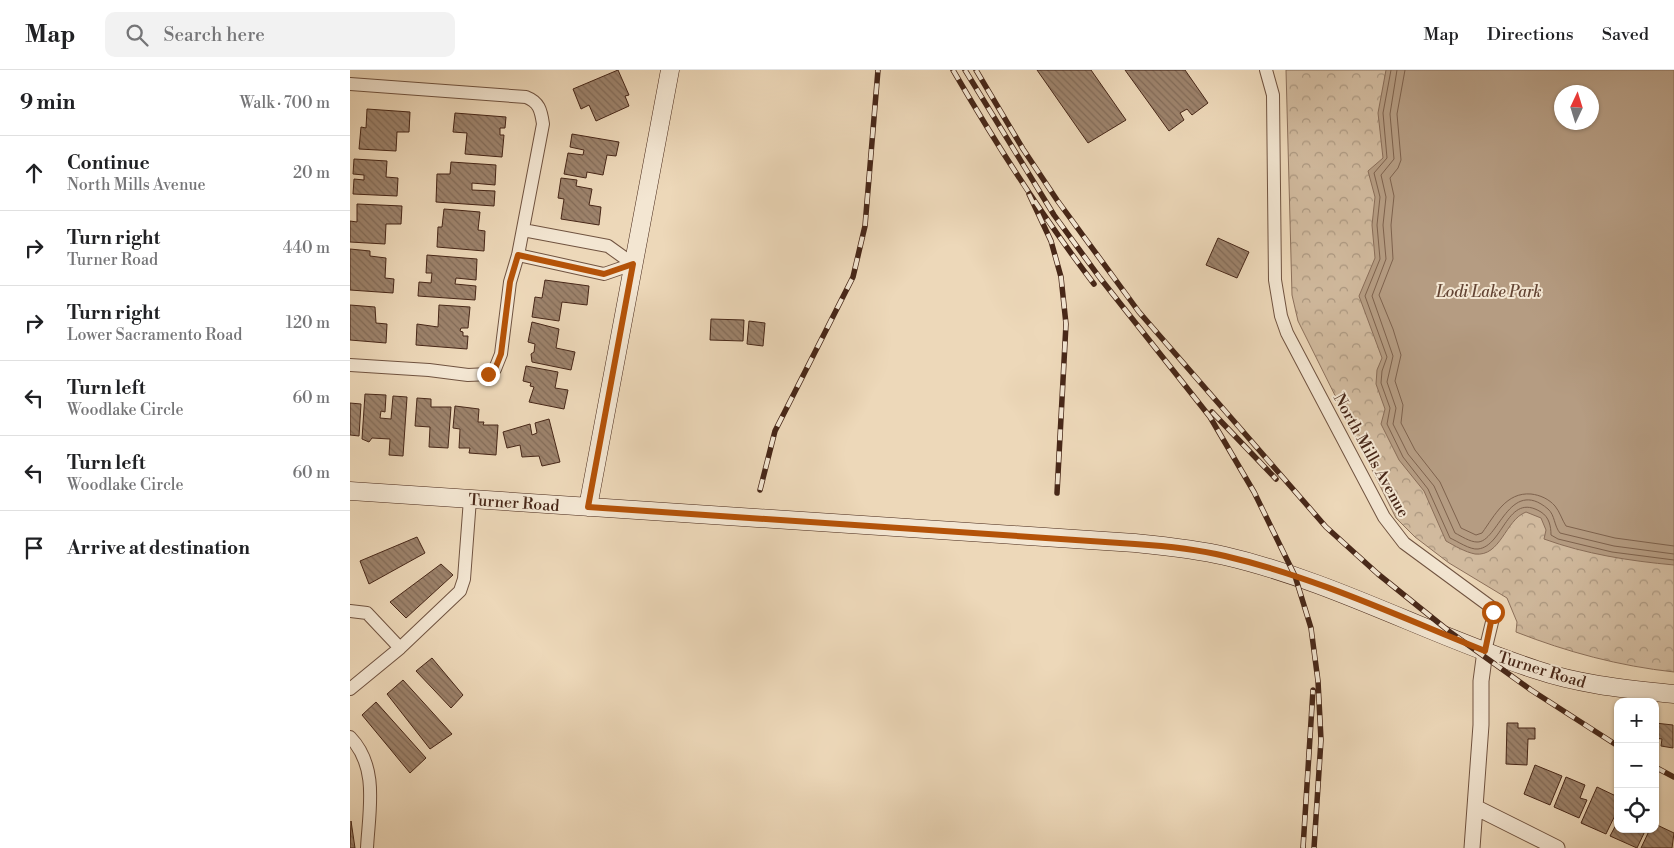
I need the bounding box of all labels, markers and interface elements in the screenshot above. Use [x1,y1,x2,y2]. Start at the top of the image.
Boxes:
search box [105,12,455,57]
text: Map [25,20,75,50]
icon: search [123,21,151,49]
text: Search here [163,23,265,47]
text: Map [1423,23,1459,46]
text: Directions [1487,23,1574,46]
text: Saved [1602,23,1649,46]
north arrow [1554,85,1599,130]
text: 9 min [20,90,75,116]
text: Walk · 700 m [240,93,330,113]
text: Continue [67,151,150,175]
icon: ahead [20,159,48,187]
text: 20 m [293,163,330,183]
text: North Mills Avenue [67,175,206,195]
text: Turn right [67,226,160,250]
icon: right [20,234,48,262]
text: 440 m [283,238,330,258]
text: Turner Road [67,250,158,270]
park label: Lodi Lake Park [1435,282,1542,302]
text: Turn right [67,301,160,325]
icon: right [20,309,48,337]
text: 120 m [286,313,330,333]
text: Lower Sacramento Road [67,325,242,345]
route end [477,363,500,386]
text: Turn left [67,376,146,400]
icon: left [20,384,48,412]
text: 60 m [292,388,330,408]
street label: North Mills Avenue [1329,390,1413,521]
text: Woodlake Circle [67,400,184,420]
text: Turn left [67,451,146,475]
icon: left [20,459,48,487]
text: 60 m [292,463,330,483]
text: Woodlake Circle [67,475,184,495]
street label: Turner Road [468,490,560,516]
icon: arrive [20,534,48,562]
text: Arrive at destination [67,536,250,560]
route start [1482,601,1505,624]
street label: Turner Road [1495,647,1588,693]
map controls [1614,698,1659,833]
button: + [1614,698,1659,743]
button: − [1614,743,1659,788]
button: locate [1614,788,1659,833]

